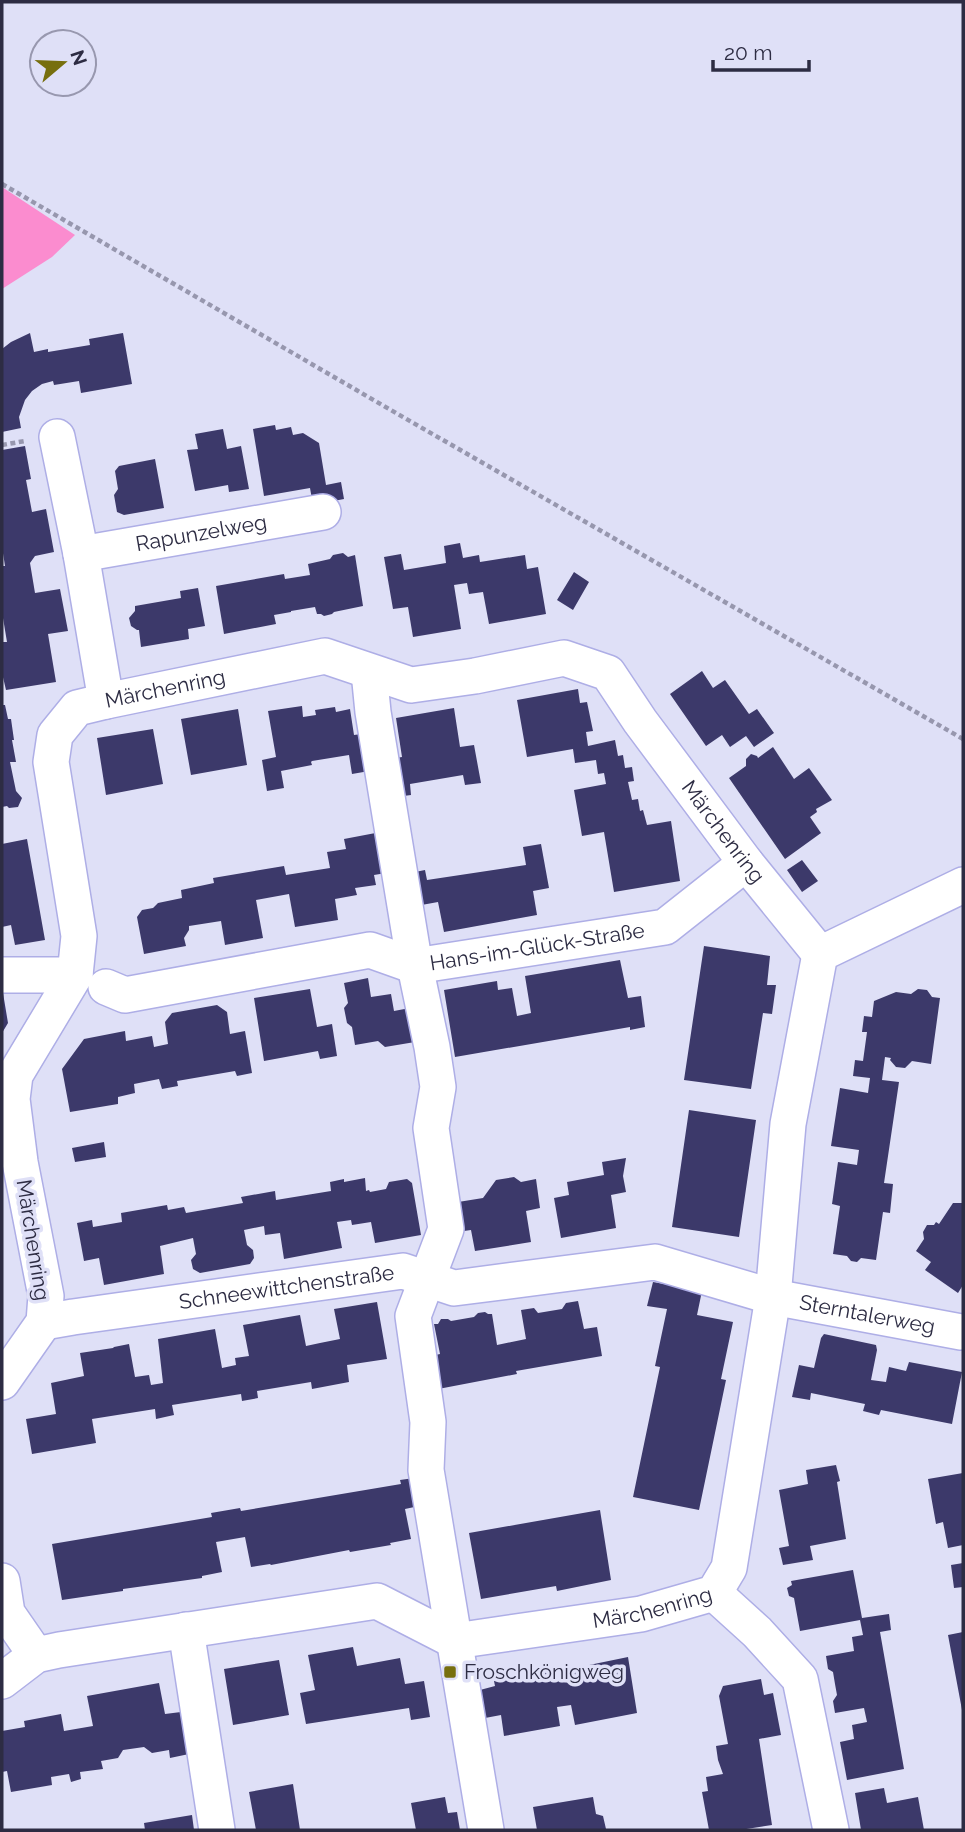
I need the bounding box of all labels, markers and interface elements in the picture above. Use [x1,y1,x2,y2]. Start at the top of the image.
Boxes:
north arrow [28,28,98,98]
scale bar [713,28,809,72]
text: 20 m [724,40,772,65]
text: N [66,47,92,68]
street label: Rapunzelweg [134,509,269,556]
street label: Märchenring [103,664,228,713]
street label: Märchenring [677,775,770,888]
street label: Hans-im-Glück-Straße [428,917,646,976]
street label: Märchenring [12,1178,55,1302]
street label: Schneewittchenstraße [177,1259,396,1314]
street label: Sterntalerweg [798,1289,937,1339]
street label: Märchenring [591,1581,715,1633]
place label: Froschkönigweg [464,1659,624,1684]
marker: Froschkönigweg [442,1664,458,1680]

